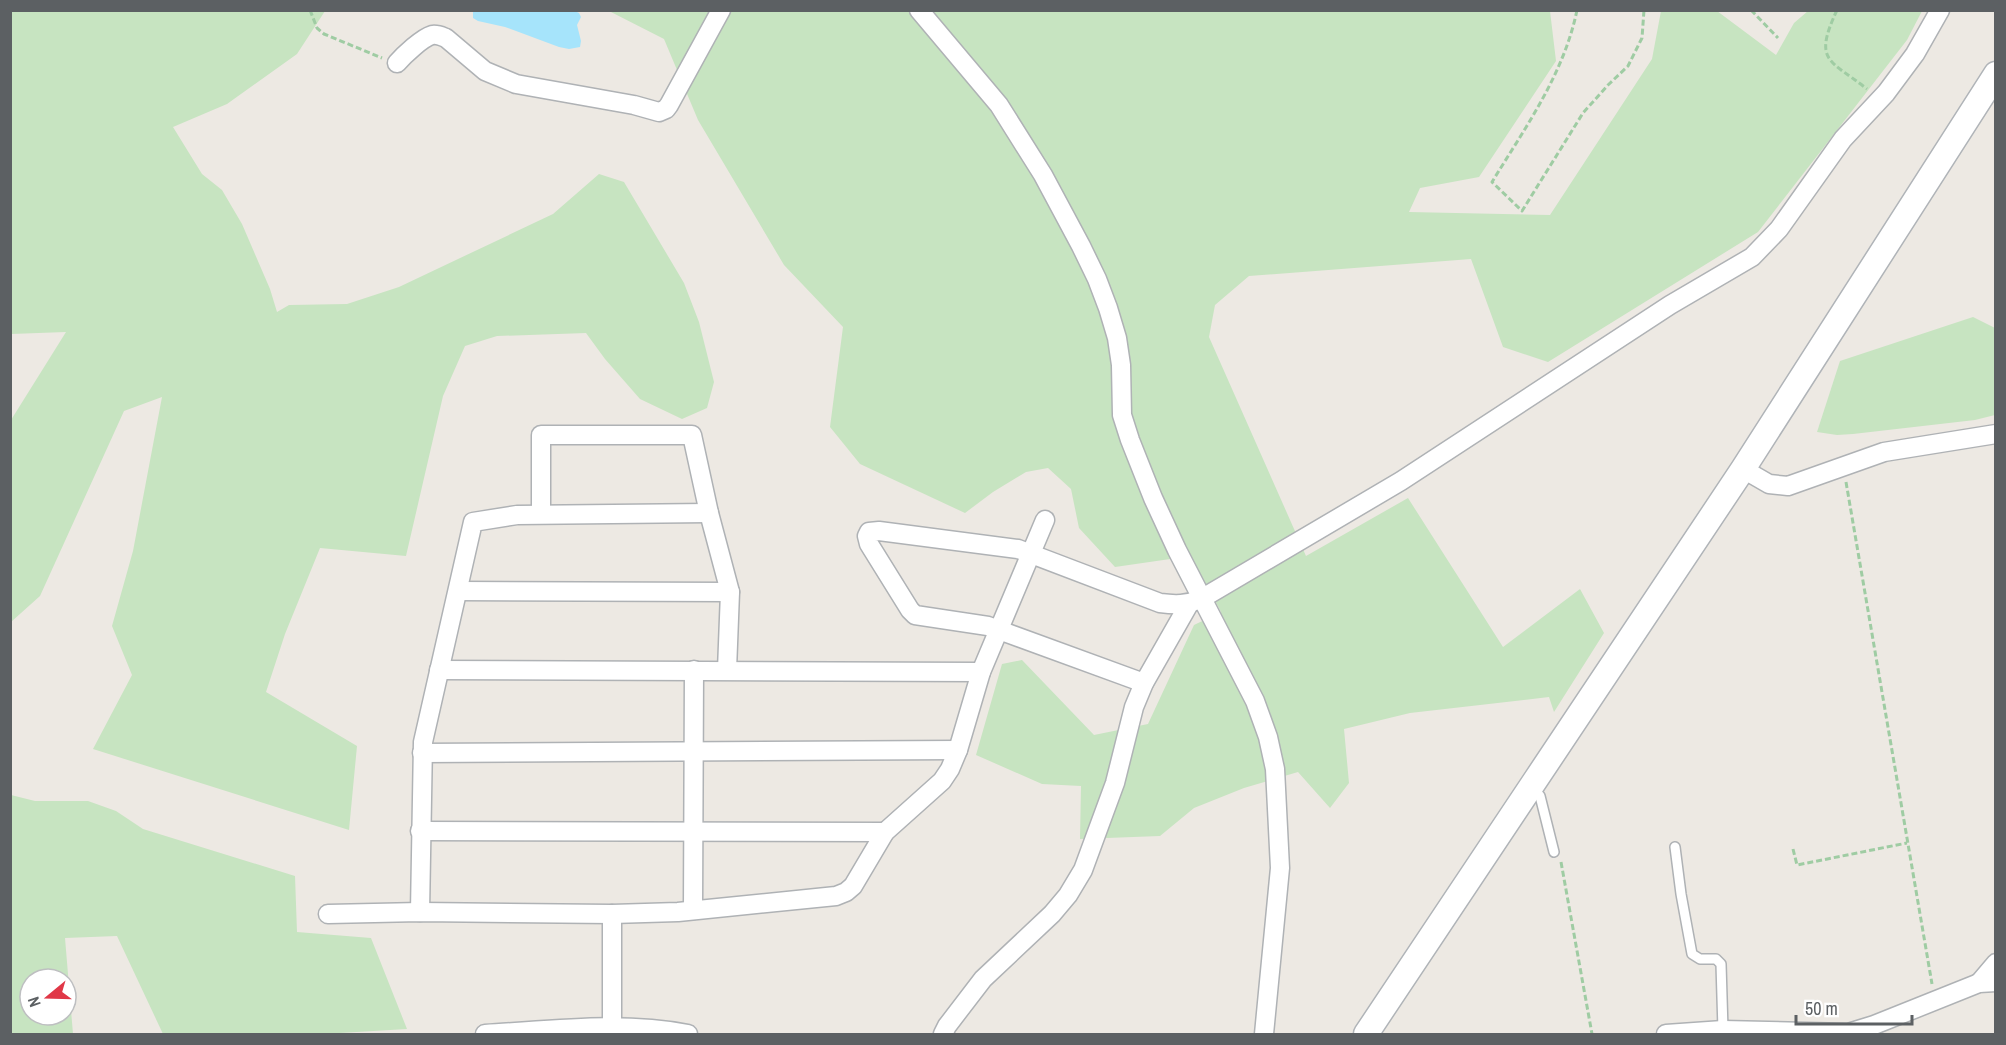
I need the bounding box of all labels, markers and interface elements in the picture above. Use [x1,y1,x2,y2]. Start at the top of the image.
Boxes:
north arrow [18,967,78,1027]
scale bar [1796,988,1912,1026]
text: N [22,994,46,1010]
text: 50 m [1805,996,1838,1021]

